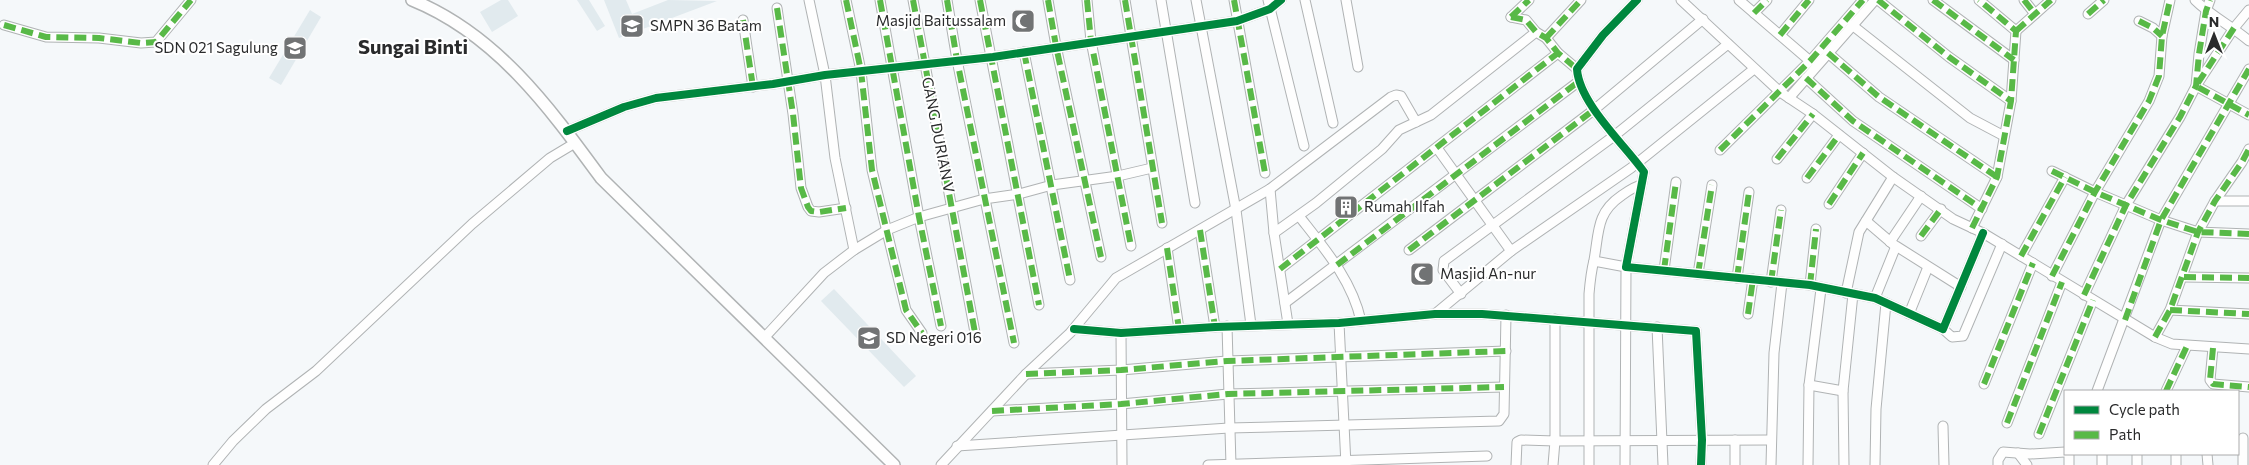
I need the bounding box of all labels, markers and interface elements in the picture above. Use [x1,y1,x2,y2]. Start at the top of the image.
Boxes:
mosque icon: Masjid Baitussalam [1010,8,1036,34]
north arrow [2189,10,2239,60]
place label: Masjid Baitussalam [876,11,1006,29]
school or university icon: SMPN 36 Batam [619,13,645,39]
text: N [2209,13,2219,30]
place label: SMPN 36 Batam [650,16,762,34]
district label: Sungai Binti [358,34,468,58]
school or university icon: SDN 021 Sagulung [282,35,308,61]
place label: SDN 021 Sagulung [155,38,278,56]
street label: GANG DURIAN V [919,75,959,194]
building icon: Rumah Ilfah [1333,194,1359,220]
place label: Rumah Ilfah [1364,197,1445,215]
mosque icon: Masjid An-nur [1409,261,1435,287]
place label: Masjid An-nur [1440,264,1536,282]
school or university icon: SD Negeri 016 [856,325,882,351]
place label: SD Negeri 016 [886,328,982,346]
legend [2064,390,2239,455]
text: Cycle path [2109,400,2180,418]
text: Path [2109,425,2141,443]

